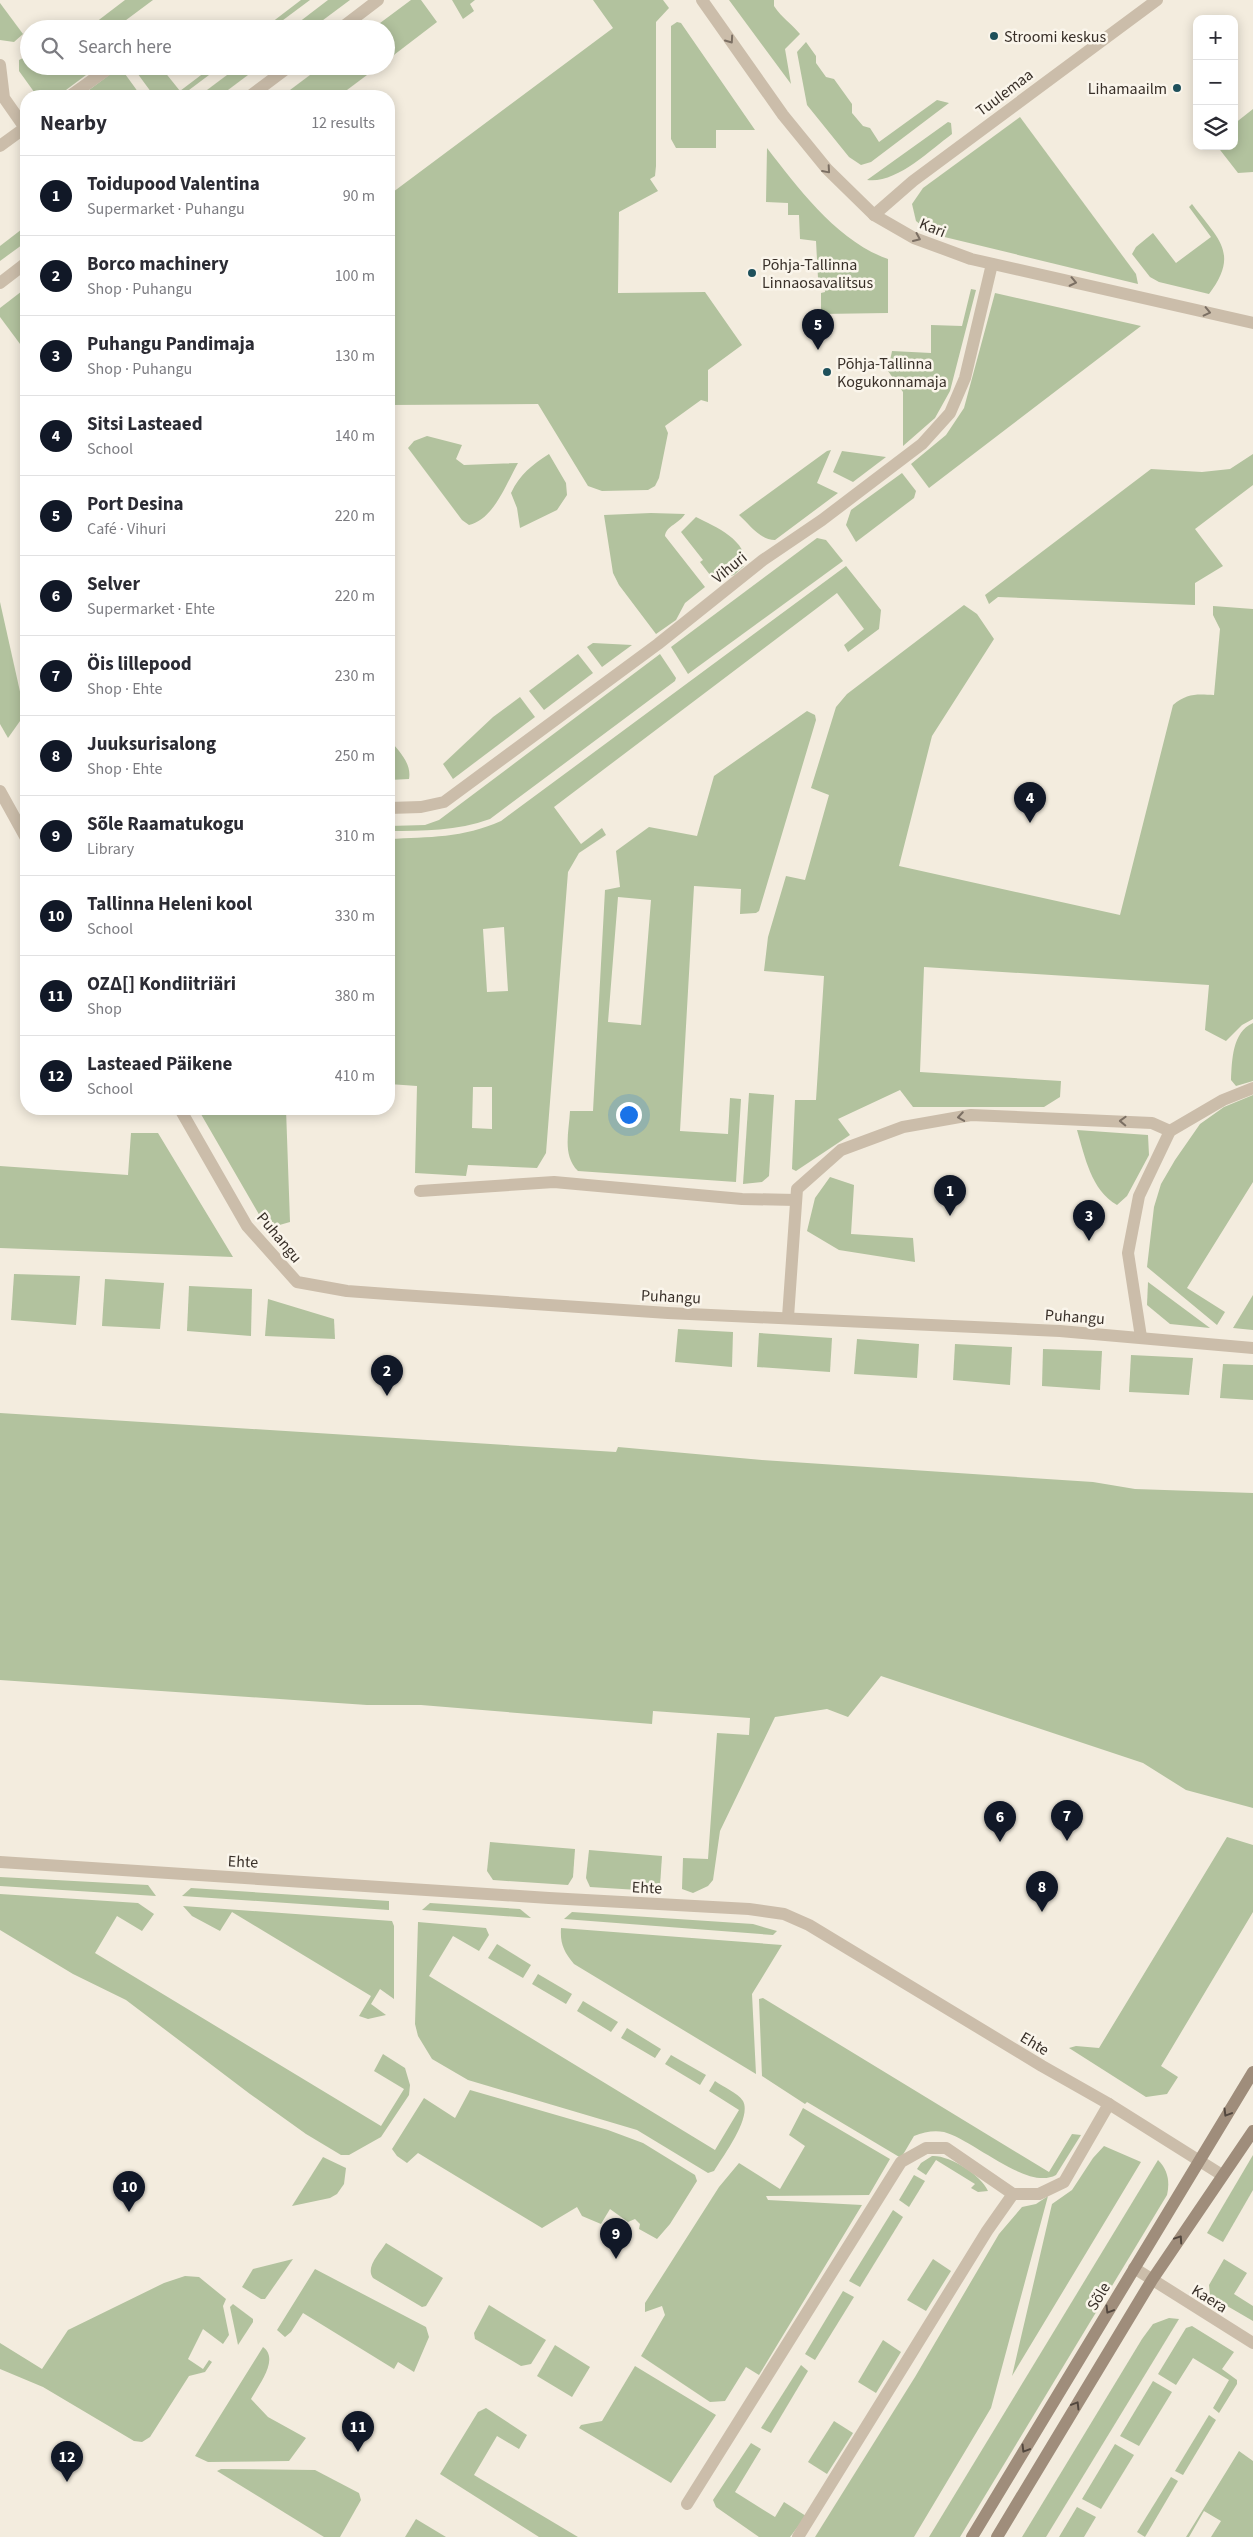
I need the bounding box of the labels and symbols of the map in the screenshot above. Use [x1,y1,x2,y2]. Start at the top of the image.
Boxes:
place label: Stroomi keskus [1004,26,1106,48]
marker: Stroomi keskus [988,30,1000,42]
one-way arrow [724,34,733,44]
street label: Tuulemaa [971,64,1038,122]
place label: Lihamaailm [1088,78,1167,100]
marker: Lihamaailm [1171,82,1183,94]
one-way arrow [822,164,831,173]
street label: Kari [916,213,949,243]
one-way arrow [911,232,920,242]
place label: Põhja-Tallinna Linnaosavalitsus [762,254,874,294]
marker: Põhja-Tallinna Linnaosavalitsus [746,267,758,279]
one-way arrow [1068,276,1077,287]
one-way arrow [1202,306,1211,317]
pin: 5 [802,309,834,350]
place label: Põhja-Tallinna Kogukonnamaja [837,353,947,393]
marker: Põhja-Tallinna Kogukonnamaja [821,366,833,378]
street label: Vihuri [708,547,752,589]
pin: 4 [1014,782,1046,823]
your location [616,1102,642,1128]
one-way arrow [957,1111,965,1122]
one-way arrow [1119,1116,1127,1127]
pin: 1 [934,1175,966,1216]
pin: 3 [1073,1200,1105,1241]
street label: Puhangu [252,1208,307,1268]
street label: Puhangu [640,1284,702,1310]
street label: Puhangu [1044,1304,1106,1330]
pin: 2 [371,1355,403,1396]
pin: 7 [1051,1800,1083,1841]
pin: 6 [984,1801,1016,1842]
street label: Ehte [227,1850,259,1874]
pin: 8 [1026,1871,1058,1912]
street label: Ehte [631,1876,663,1900]
street label: Ehte [1016,2027,1053,2061]
one-way arrow [1224,2108,1233,2117]
pin: 10 [113,2171,145,2212]
pin: 9 [600,2218,632,2259]
one-way arrow [1173,2235,1182,2245]
street label: Sõle [1082,2278,1116,2315]
street label: Kaera [1187,2279,1232,2318]
one-way arrow [1105,2305,1115,2314]
one-way arrow [1069,2402,1079,2411]
pin: 11 [342,2411,374,2452]
pin: 12 [51,2441,83,2482]
one-way arrow [1021,2444,1031,2453]

